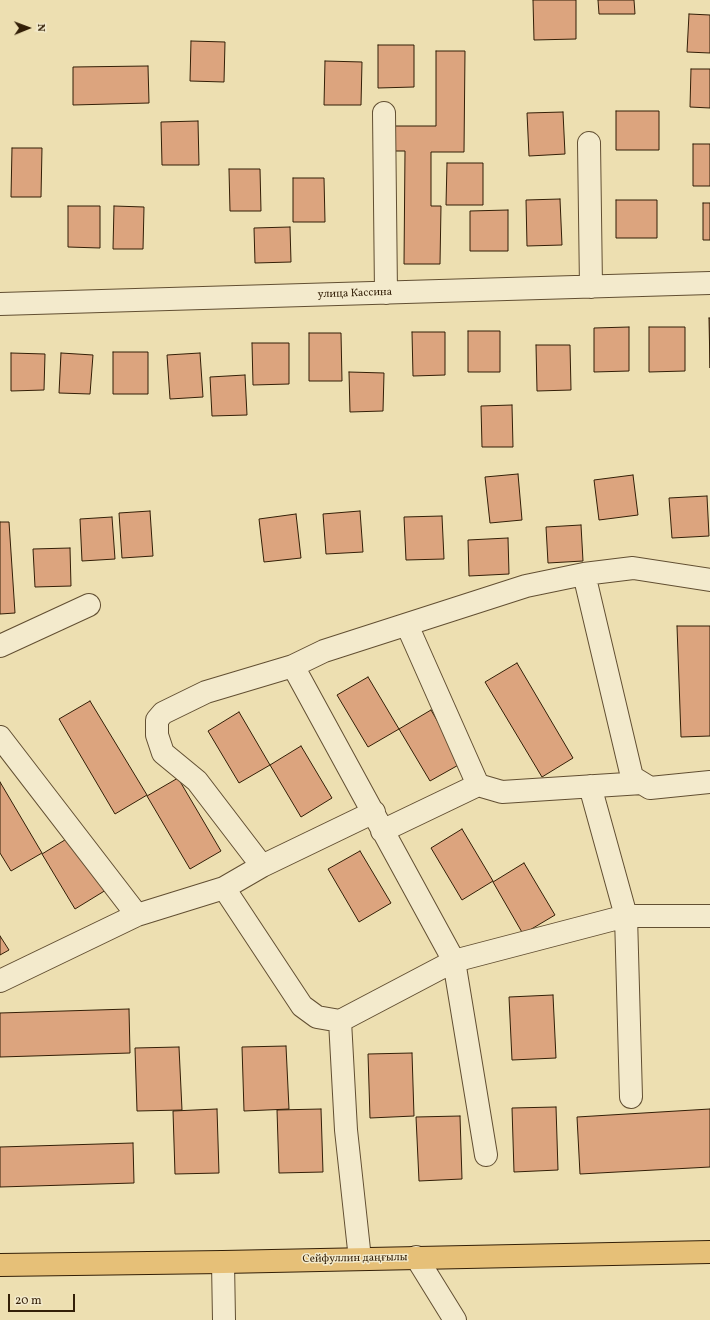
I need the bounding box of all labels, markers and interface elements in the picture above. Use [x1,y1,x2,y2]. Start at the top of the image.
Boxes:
north arrow [8,8,48,48]
text: N [33,24,48,32]
street label: улица Кассина [318,286,392,302]
street label: Сейфуллин даңғылы [302,1251,408,1267]
scale bar [10,1286,77,1312]
text: 20 m [15,1293,42,1309]

